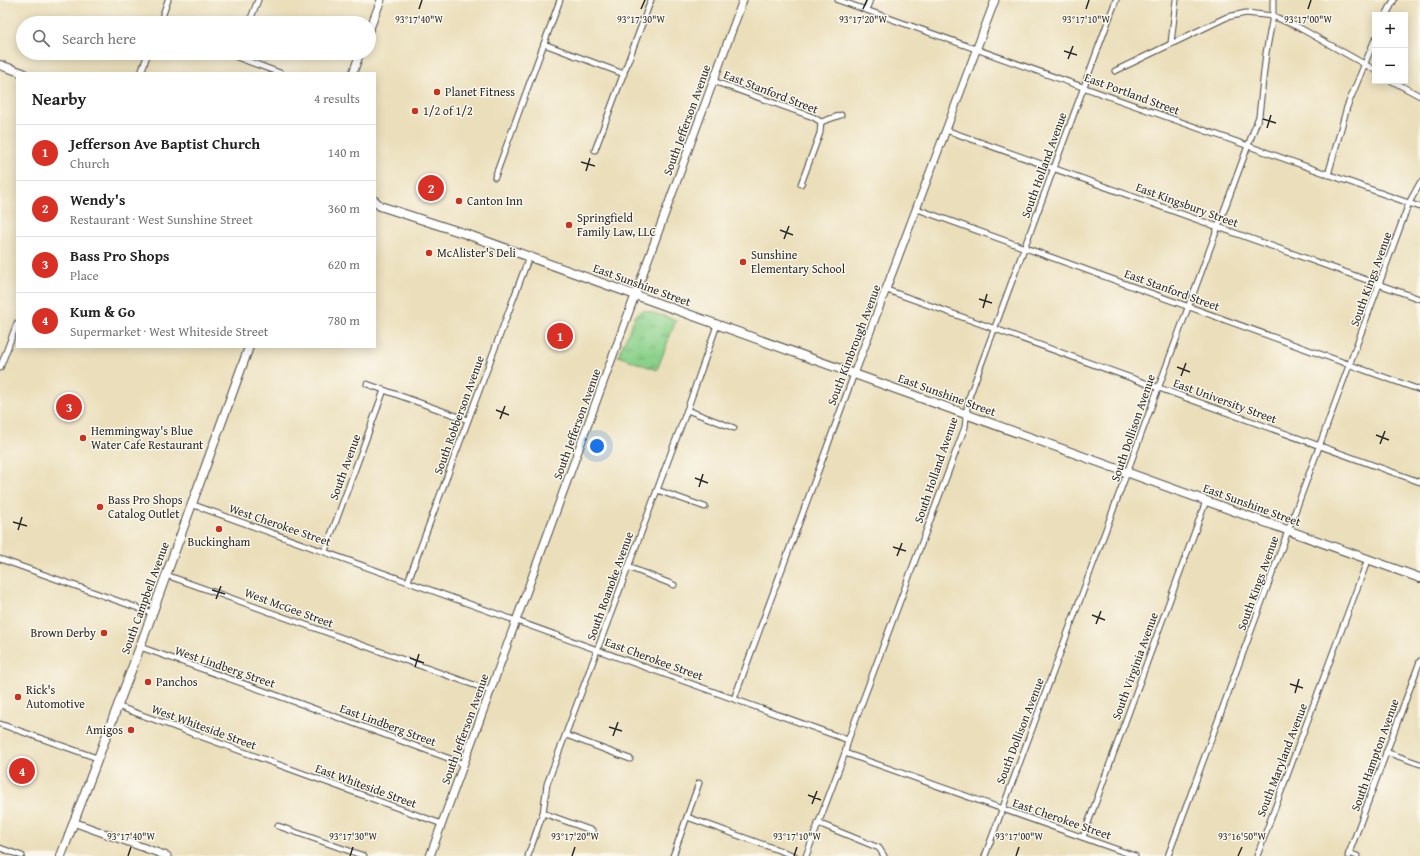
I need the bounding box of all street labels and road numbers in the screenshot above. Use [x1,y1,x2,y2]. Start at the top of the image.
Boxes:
street label: South Jefferson Avenue [659,62,715,178]
street label: East Stanford Street [721,66,822,118]
street label: East Portland Street [1082,68,1183,119]
street label: South Holland Avenue [1017,109,1071,220]
street label: East Kingsbury Street [1134,178,1242,231]
street label: South Kings Avenue [1346,229,1396,329]
street label: East Sunshine Street [591,259,694,310]
street label: East Stanford Street [1122,264,1223,315]
street label: South Kimbrough Avenue [823,282,885,408]
street label: South Robberson Avenue [429,353,488,477]
street label: South Jefferson Avenue [549,366,605,482]
street label: East Sunshine Street [896,369,999,420]
street label: South Dollison Avenue [1106,371,1159,484]
street label: East University Street [1171,374,1280,427]
street label: South Holland Avenue [909,414,962,525]
street label: South Avenue [325,431,364,502]
street label: East Sunshine Street [1201,479,1304,530]
street label: West Cherokee Street [227,499,334,550]
street label: South Roanoke Avenue [582,529,637,643]
street label: South Kings Avenue [1233,533,1283,633]
street label: South Campbell Avenue [116,539,173,656]
street label: West McGee Street [242,584,337,632]
street label: South Virginia Avenue [1107,610,1162,722]
street label: East Cherokee Street [603,633,706,684]
street label: West Lindberg Street [173,641,278,692]
street label: South Jefferson Avenue [437,671,493,787]
street label: South Dollison Avenue [991,675,1048,787]
street label: South Hampton Avenue [1346,696,1403,813]
street label: East Lindberg Street [338,699,439,750]
street label: West Whiteside Street [149,700,260,754]
street label: South Maryland Avenue [1252,700,1311,819]
street label: East Whiteside Street [313,759,420,812]
street label: East Cherokee Street [1011,794,1114,844]

